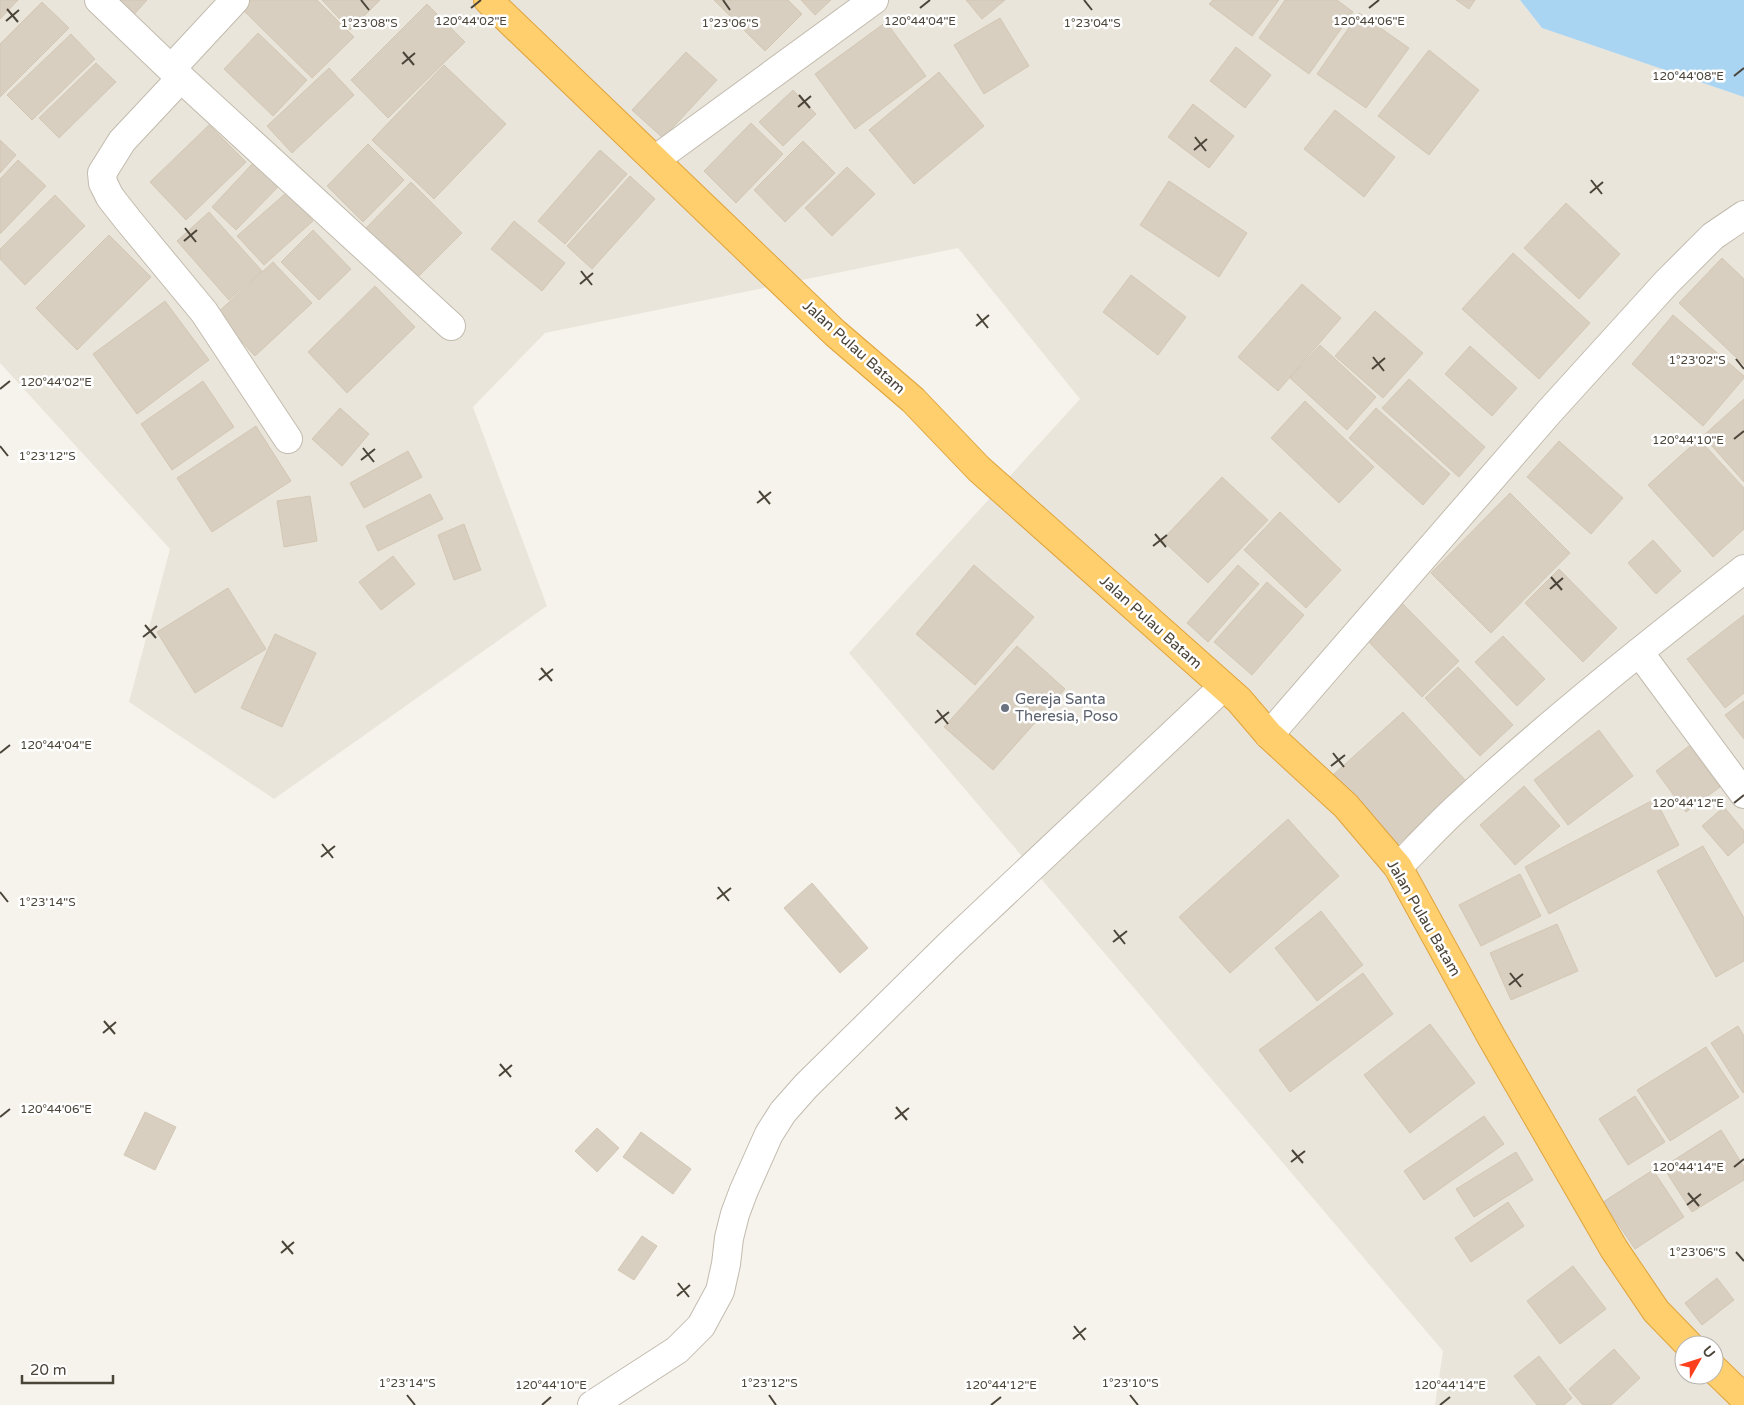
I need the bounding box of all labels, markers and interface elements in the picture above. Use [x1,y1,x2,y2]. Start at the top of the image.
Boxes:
text: 120°44'02"E [435,14,507,28]
text: 120°44'04"E [884,14,956,28]
text: 120°44'06"E [1333,14,1405,28]
text: 1°23'08"S [340,16,398,30]
text: 1°23'06"S [701,16,759,30]
text: 1°23'04"S [1063,16,1121,30]
text: 120°44'08"E [1652,69,1724,83]
street label: Jalan Pulau Batam [799,296,909,398]
text: 1°23'02"S [1668,353,1726,367]
text: 120°44'02"E [20,375,92,389]
text: 120°44'10"E [1652,433,1724,447]
text: 1°23'12"S [18,449,76,463]
street label: Jalan Pulau Batam [1096,571,1206,673]
place label: Gereja Santa Theresia, Poso [1015,690,1118,725]
marker: Gereja Santa Theresia, Poso [999,702,1011,714]
text: 120°44'04"E [20,738,92,752]
text: 120°44'12"E [1652,796,1724,810]
street label: Jalan Pulau Batam [1383,857,1465,979]
text: 1°23'14"S [18,895,76,909]
text: 120°44'06"E [20,1102,92,1116]
text: 120°44'14"E [1652,1160,1724,1174]
text: 1°23'06"S [1668,1245,1726,1259]
north arrow [1674,1335,1724,1385]
text: U [1699,1343,1719,1362]
scale bar [22,1352,114,1384]
text: 20 m [30,1361,67,1379]
text: 1°23'14"S [378,1376,436,1390]
text: 1°23'12"S [740,1376,798,1390]
text: 1°23'10"S [1101,1376,1159,1390]
text: 120°44'10"E [515,1378,587,1392]
text: 120°44'12"E [965,1378,1037,1392]
text: 120°44'14"E [1414,1378,1486,1392]

